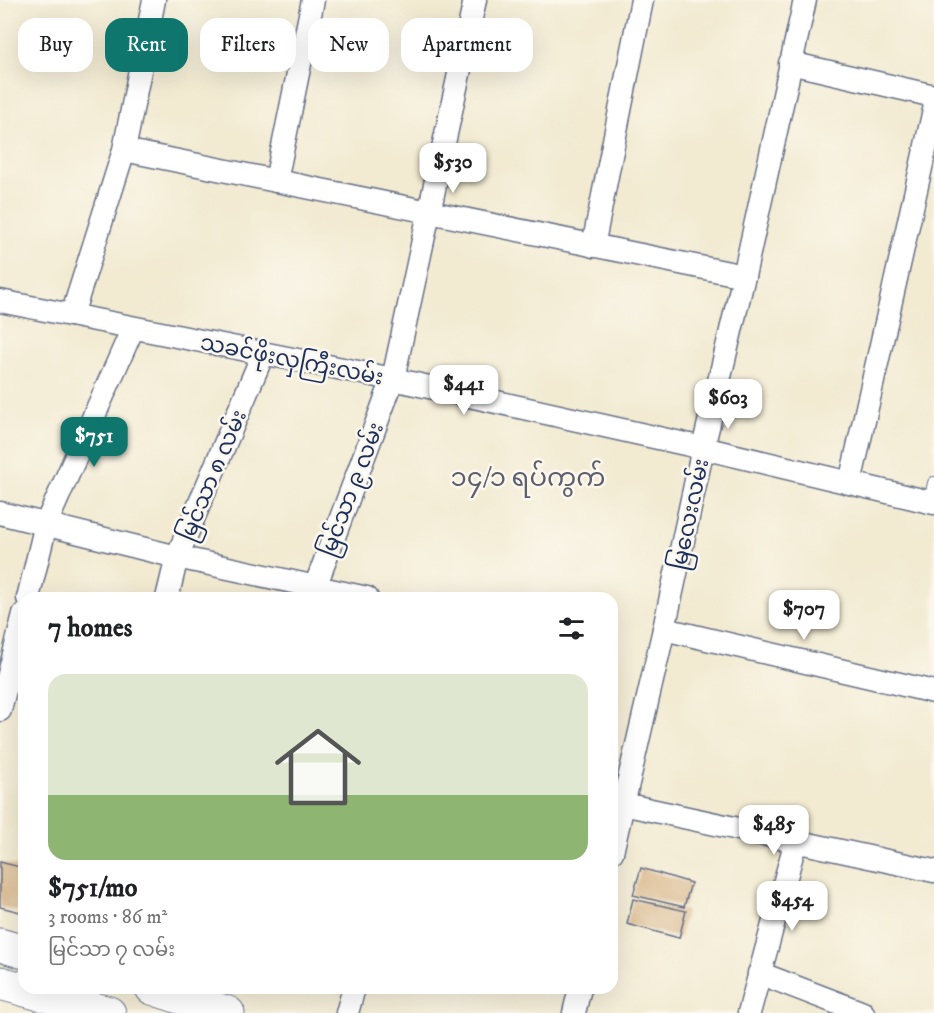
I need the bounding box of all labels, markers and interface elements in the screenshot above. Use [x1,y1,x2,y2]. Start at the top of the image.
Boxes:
chip: Buy [18,18,93,72]
chip: Rent [105,18,188,72]
chip: Filters [200,18,296,72]
chip: New [308,18,389,72]
chip: Apartment [401,18,533,72]
pin: $530 [417,143,489,194]
text: $530 [433,150,473,175]
street label: သခင်ဖိုးလှကြီးလမ်း [197,327,386,394]
pin: $441 [428,365,500,416]
text: $441 [443,372,485,397]
pin: $603 [692,379,764,430]
text: $603 [708,386,748,411]
street label: မြင်သာ ၈ လမ်း [171,405,256,546]
pin: $751 [58,417,130,468]
street label: မြင်သာ ၉ လမ်း [312,418,393,562]
text: $751 [75,424,113,449]
street label: မြလေးလမ်း [663,456,718,573]
district label: ၁၄/၁ ရပ်ကွက် [450,460,606,498]
pin: $707 [768,590,840,641]
text: $707 [783,597,825,622]
text: 7 homes [48,612,132,645]
icon: filters [555,612,588,645]
icon: home [264,713,372,821]
pin: $485 [738,805,810,856]
text: $485 [753,812,795,837]
text: $751/mo [48,872,137,905]
pin: $454 [756,881,828,932]
text: $454 [771,888,813,913]
text: 3 rooms · 86 m² [48,905,167,930]
text: မြင်သာ ၇ လမ်း [48,938,175,963]

